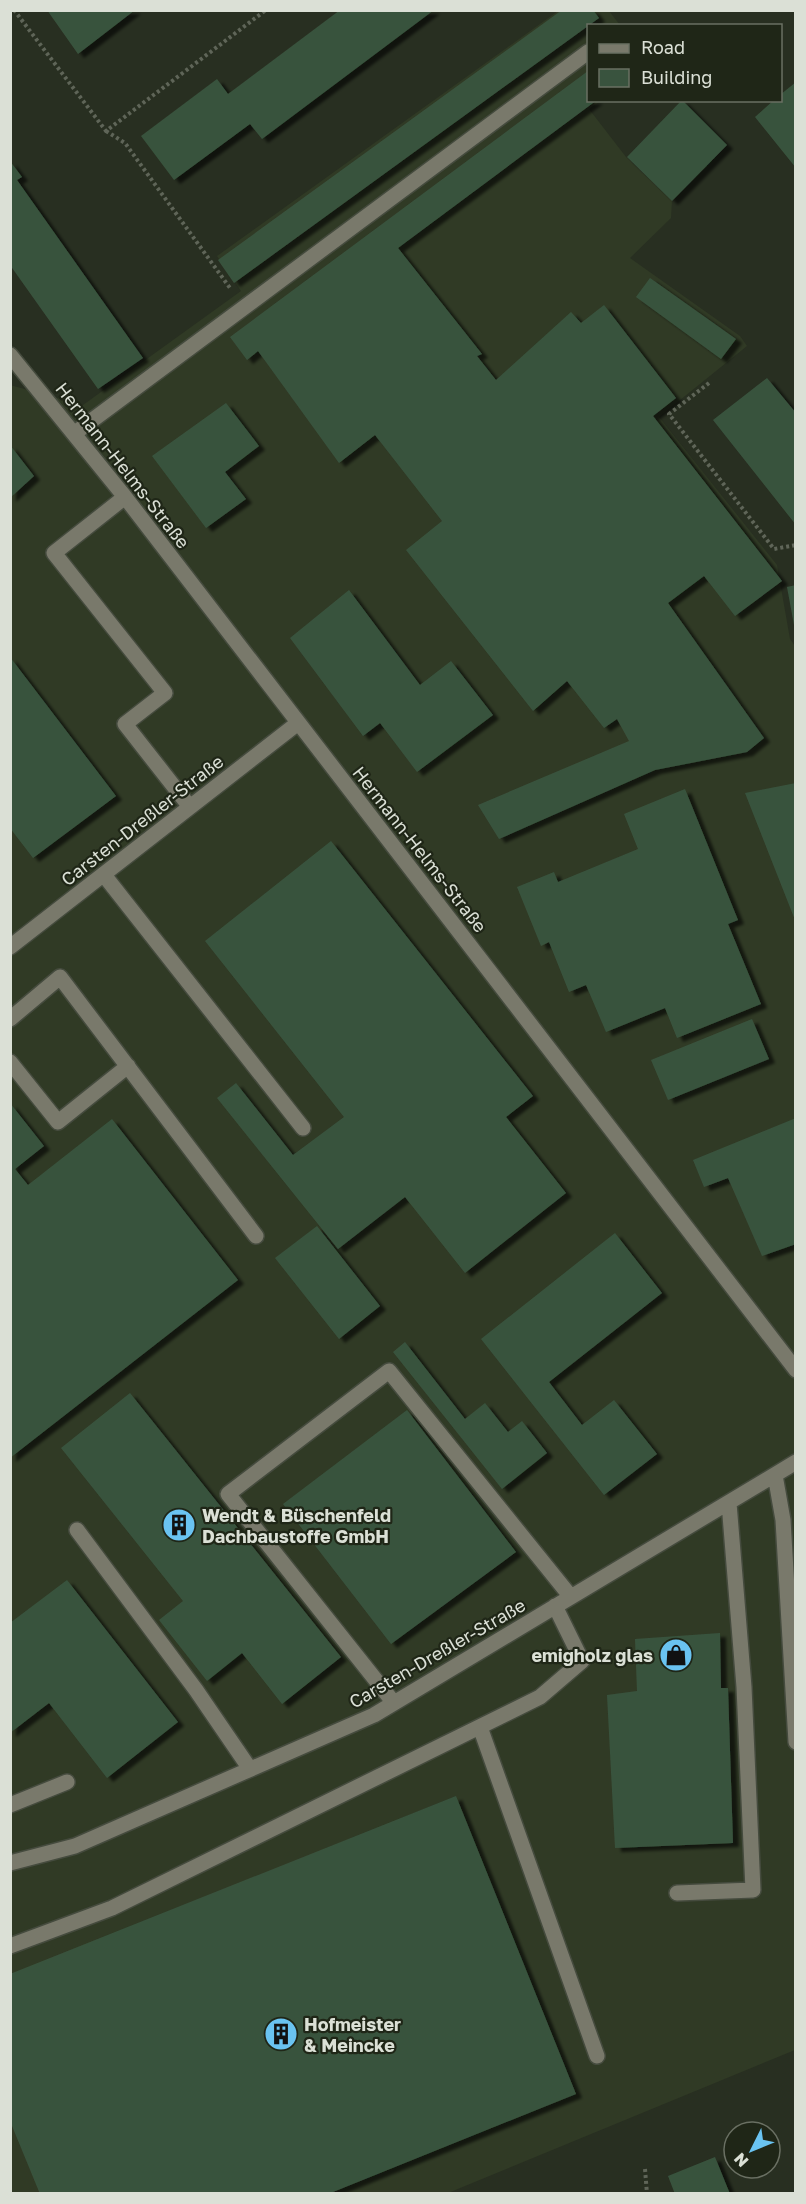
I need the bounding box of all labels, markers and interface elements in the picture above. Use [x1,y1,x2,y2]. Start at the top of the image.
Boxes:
legend [587,24,782,102]
text: Road [641,36,685,58]
text: Building [641,66,712,88]
street label: Hermann-Helms-Straße [51,378,195,552]
street label: Carsten-Dreßler-Straße [56,750,228,890]
street label: Hermann-Helms-Straße [348,762,492,936]
place label: Wendt & Büschenfeld Dachbaustoffe GmbH [202,1504,391,1547]
building icon: Wendt & Büschenfeld Dachbaustoffe GmbH [161,1507,197,1543]
street label: Carsten-Dreßler-Straße [345,1594,529,1712]
shop icon: emigholz glas [658,1637,694,1673]
place label: emigholz glas [531,1644,653,1666]
place label: Hofmeister & Meincke [304,2013,401,2056]
building icon: Hofmeister & Meincke [263,2016,299,2052]
north arrow [722,2120,782,2180]
text: N [730,2149,752,2172]

